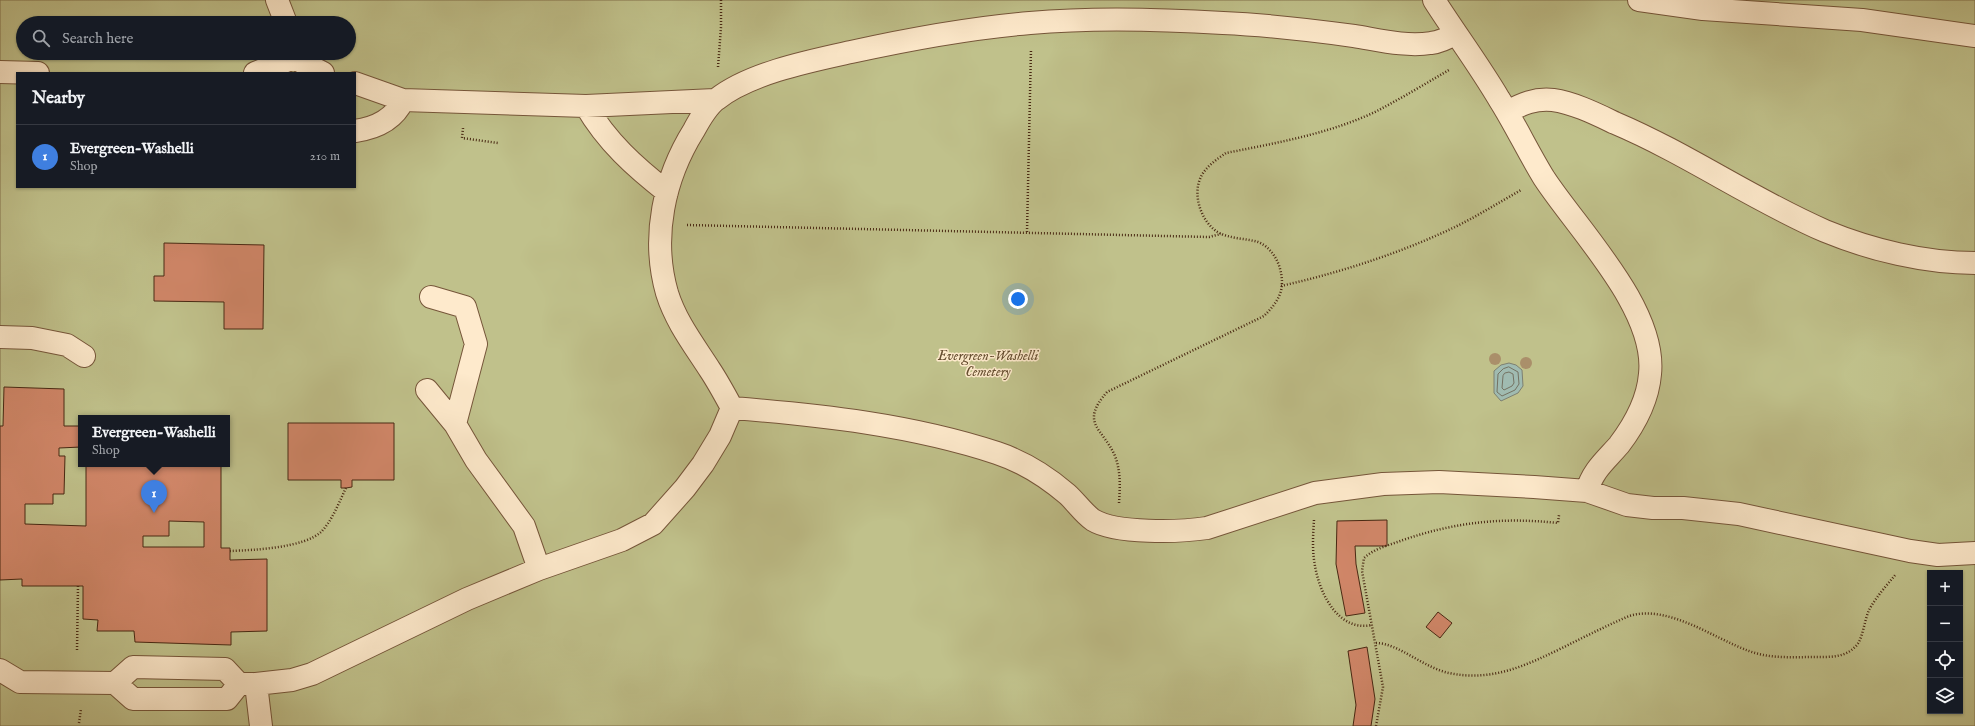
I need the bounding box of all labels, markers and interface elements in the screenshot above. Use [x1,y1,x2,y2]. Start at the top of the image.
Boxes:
search box [16,16,356,60]
icon: search [30,27,52,49]
text: Search here [62,29,133,48]
text: Nearby [32,88,85,109]
text: Evergreen-Washelli [70,139,194,158]
text: 1 [43,148,47,165]
text: 210 m [310,148,340,165]
text: Shop [70,158,98,175]
your location [1008,289,1028,309]
park label: Evergreen-Washelli Cemetery [937,347,1039,381]
popup [78,415,230,467]
text: Evergreen-Washelli [92,423,216,442]
text: Shop [92,442,120,459]
pin: 1 [141,480,167,513]
map controls [1927,570,1963,714]
button: + [1927,570,1963,606]
button: − [1927,606,1963,642]
button: locate [1927,642,1963,678]
button: layers [1927,678,1963,714]

